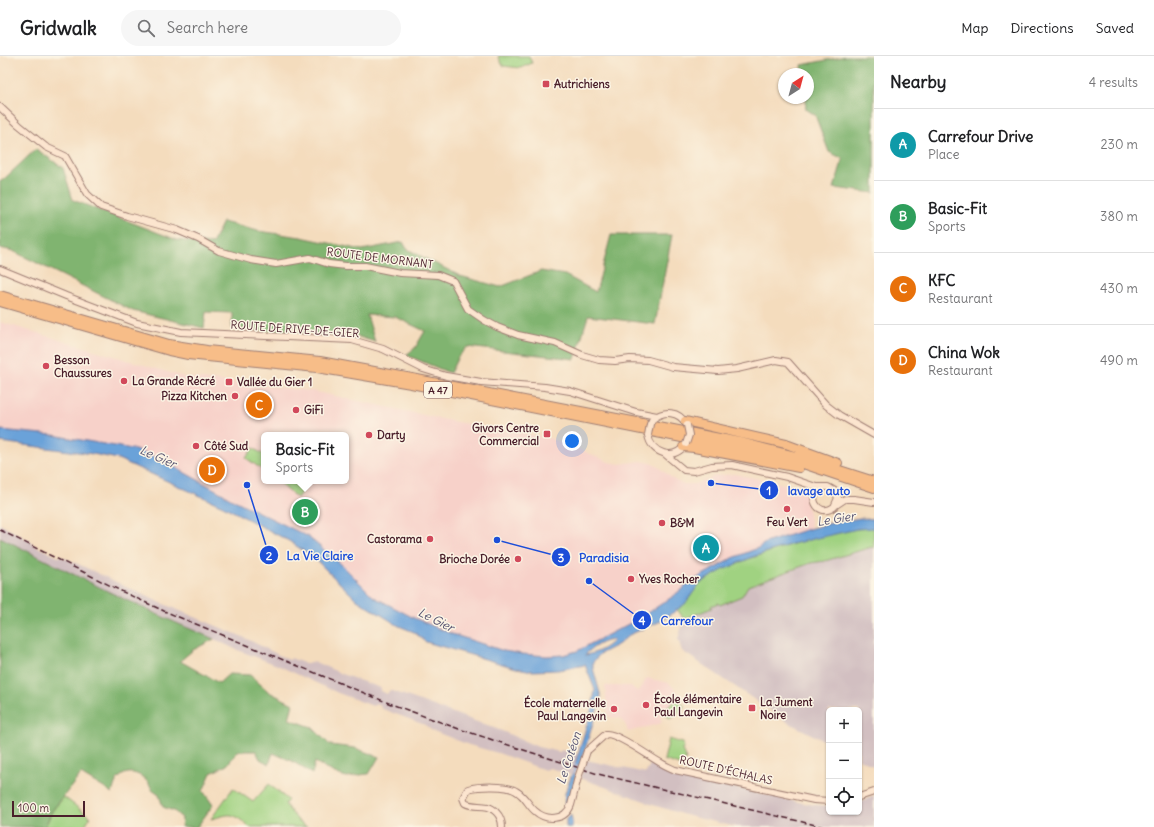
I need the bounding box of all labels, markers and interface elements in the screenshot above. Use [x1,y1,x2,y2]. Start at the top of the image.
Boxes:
search box [121,10,401,46]
text: Gridwalk [20,16,97,40]
icon: search [135,17,157,39]
text: Search here [167,18,248,37]
text: Map [961,19,988,37]
text: Directions [1010,19,1074,37]
text: Saved [1096,19,1134,37]
north arrow [778,68,814,104]
text: Nearby [890,71,946,93]
text: 4 results [1089,74,1138,91]
place label: Autrichiens [554,77,610,91]
marker: Autrichiens [541,79,551,89]
text: Carrefour Drive [928,127,1033,146]
text: A [899,136,907,153]
text: 230 m [1100,136,1138,153]
text: Place [928,146,959,163]
text: Basic-Fit [928,199,987,218]
text: B [899,208,907,225]
text: 380 m [1100,208,1138,225]
text: Sports [928,218,966,235]
street label: ROUTE DE MORNANT [326,245,434,272]
text: KFC [928,271,955,290]
text: C [899,280,907,297]
text: 430 m [1100,280,1138,297]
text: Restaurant [928,290,993,307]
street label: ROUTE DE RIVE-DE-GIER [230,318,360,340]
text: China Wok [928,343,1000,362]
text: D [898,352,908,369]
text: 490 m [1100,352,1138,369]
place label: Besson Chaussures [54,353,112,380]
marker: Besson Chaussures [41,361,51,371]
text: Restaurant [928,362,993,379]
place label: La Grande Récré [132,374,215,388]
place label: Vallée du Gier 1 [237,375,312,389]
marker: La Grande Récré [119,376,129,386]
marker: Vallée du Gier 1 [224,377,234,387]
road number: A 47 [424,382,452,398]
place label: Pizza Kitchen [161,389,228,403]
pin: C [246,390,272,420]
marker: Pizza Kitchen [230,391,240,401]
place label: GiFi [304,403,323,417]
marker: GiFi [291,405,301,415]
place label: Givors Centre Commercial [472,421,539,448]
place label: Darty [377,428,406,443]
marker: Givors Centre Commercial [542,429,552,439]
marker: Darty [364,430,374,440]
your location [562,431,582,451]
popup [261,432,349,484]
place label: Côté Sud [204,439,249,453]
text: Basic-Fit [276,440,334,459]
marker: Côté Sud [191,441,201,451]
water label: Le Gier [138,442,181,472]
pin: D [199,455,225,485]
text: Sports [276,459,313,476]
callout: lavage auto [759,478,858,502]
text: 1 [767,483,771,498]
text: lavage auto [788,483,851,499]
pin: B [292,497,318,527]
marker: Feu Vert [782,504,792,514]
water label: Le Gier [816,508,858,529]
place label: Feu Vert [766,515,808,529]
place label: B&M [670,516,695,530]
marker: B&M [657,518,667,528]
place label: Castorama [367,532,423,546]
pin: A [693,533,719,563]
marker: Castorama [425,534,435,544]
callout: La Vie Claire [259,543,361,567]
callout: Paradisia [551,545,637,569]
text: 2 [266,548,273,563]
text: La Vie Claire [287,548,354,563]
text: 3 [558,550,565,565]
text: Paradisia [579,550,629,565]
place label: Brioche Dorée [439,552,510,566]
marker: Brioche Dorée [513,554,523,564]
place label: Yves Rocher [638,572,700,586]
marker: Yves Rocher [626,574,636,584]
water label: Le Gier [416,604,459,636]
callout: Carrefour [632,608,721,632]
text: 4 [639,613,646,628]
text: Carrefour [661,613,714,628]
place label: École élémentaire Paul Langevin [654,691,742,720]
place label: École maternelle Paul Langevin [524,695,607,724]
place label: La Jument Noire [760,695,813,722]
marker: École élémentaire Paul Langevin [641,700,651,710]
marker: La Jument Noire [747,703,757,713]
marker: École maternelle Paul Langevin [609,704,619,714]
map controls [826,707,862,815]
button: + [826,707,862,743]
water label: Le Cotéon [553,729,584,786]
button: − [826,743,862,779]
street label: ROUTE D'ÉCHALAS [678,751,774,788]
button: locate [826,779,862,815]
scale bar [12,799,85,818]
text: 100 m [18,801,49,815]

